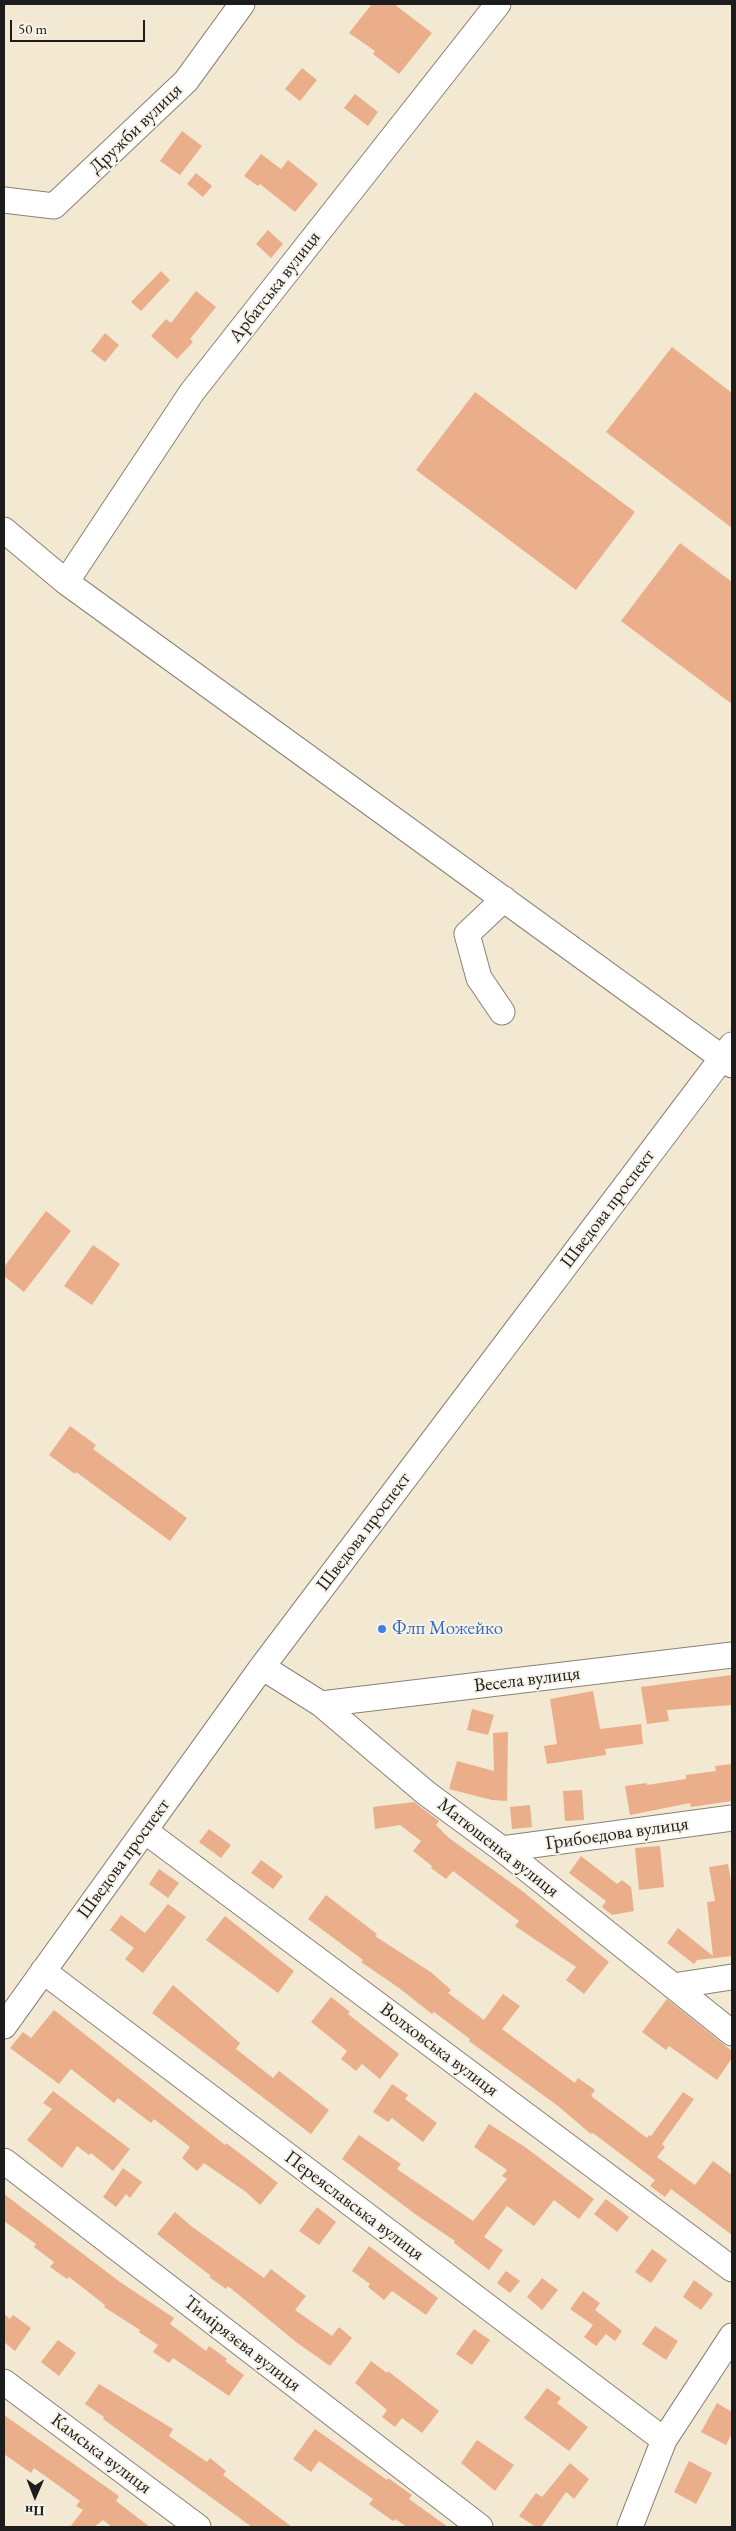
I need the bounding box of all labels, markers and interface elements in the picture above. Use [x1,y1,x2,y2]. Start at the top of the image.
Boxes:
scale bar [12,10,148,42]
text: 50 m [18,19,47,38]
street label: Дружби вулиця [85,79,187,179]
street label: Арбатська вулиця [224,227,326,347]
street label: Шведова проспект [556,1145,660,1273]
street label: Шведова проспект [312,1468,416,1596]
place label: Флп Можейко [392,1618,503,1640]
marker: Флп Можейко [376,1623,388,1635]
street label: Весела вулиця [473,1662,581,1698]
street label: Матюшенка вулиця [433,1793,563,1903]
street label: Шведова проспект [73,1795,175,1923]
street label: Грибоєдова вулиця [544,1813,690,1855]
street label: Волховська вулиця [375,1998,503,2102]
street label: Переяславська вулиця [280,2146,428,2266]
street label: Тимірязєва вулиця [179,2291,305,2397]
street label: Камська вулиця [46,2409,156,2499]
north arrow [10,2471,60,2521]
text: Пн [25,2502,44,2520]

